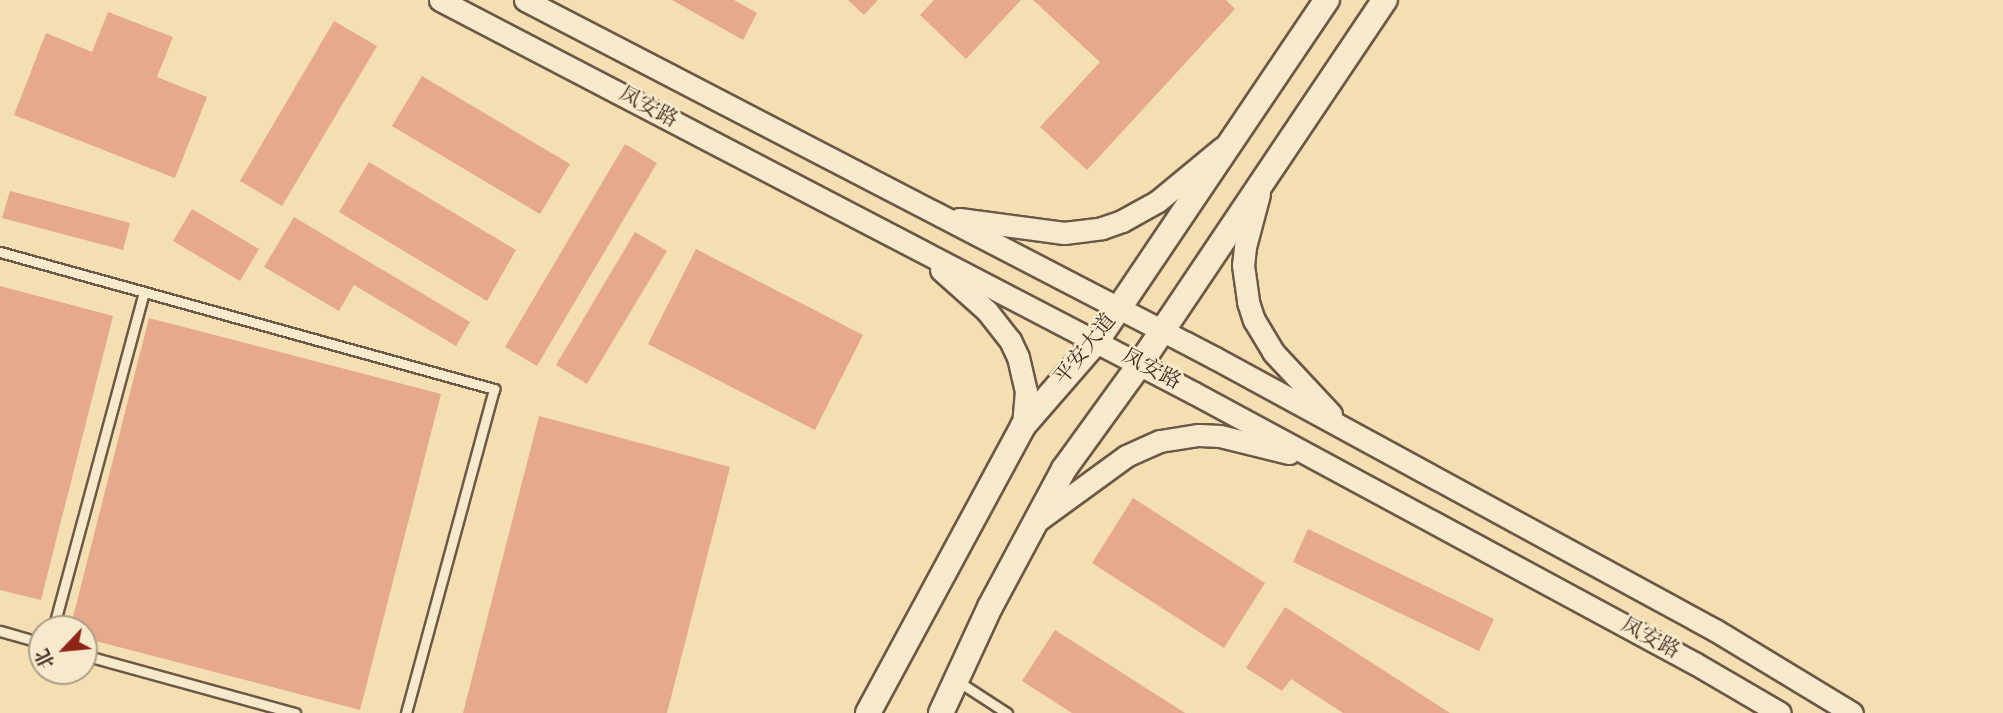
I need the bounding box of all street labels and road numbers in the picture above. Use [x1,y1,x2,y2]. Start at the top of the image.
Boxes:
street label: 凤安路 [614,82,682,134]
street label: 平安大道 [1050,309,1122,391]
street label: 凤安路 [1117,344,1185,396]
street label: 凤安路 [1616,613,1684,665]

